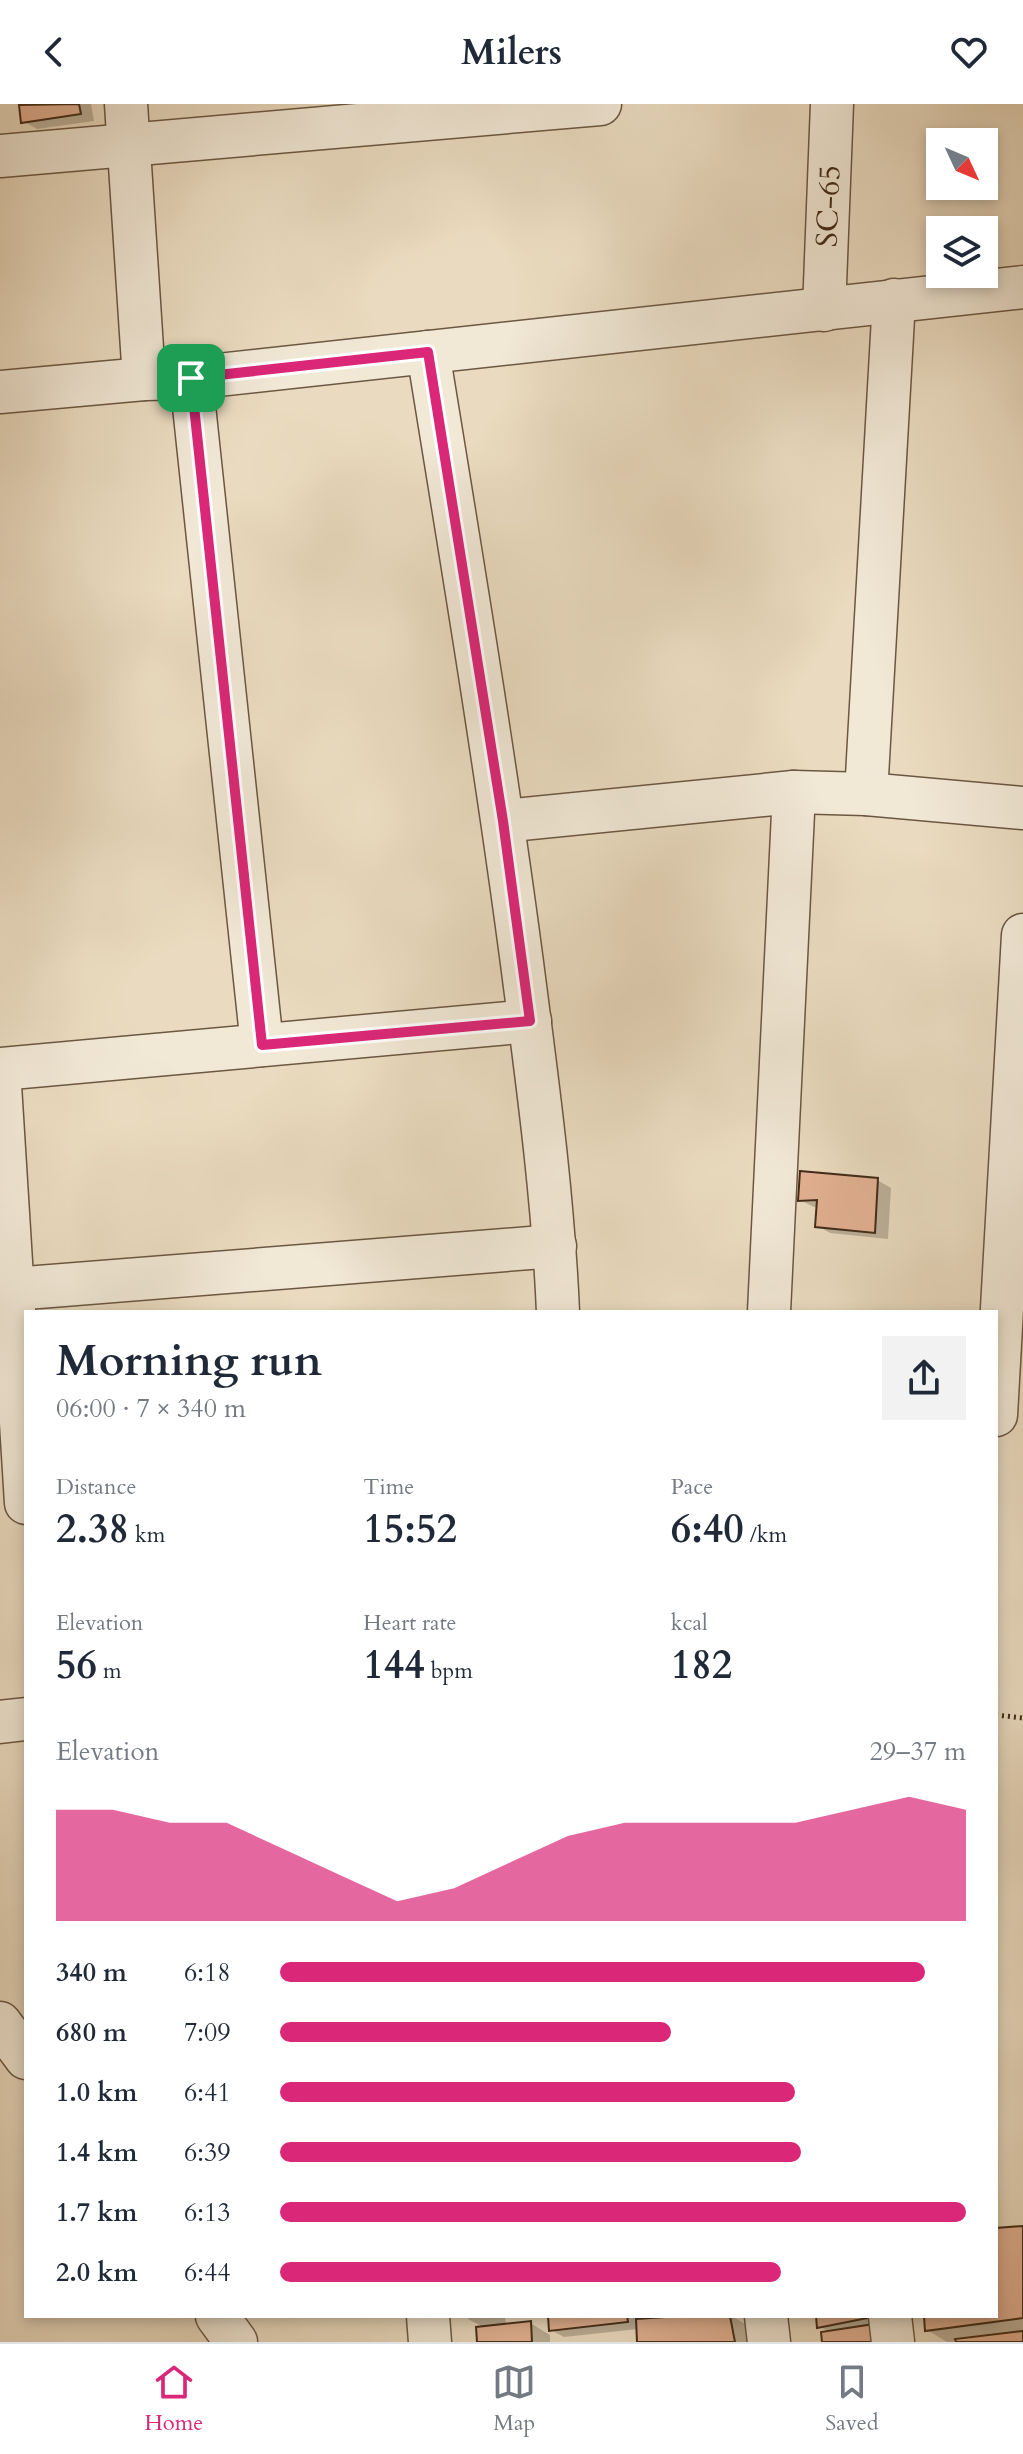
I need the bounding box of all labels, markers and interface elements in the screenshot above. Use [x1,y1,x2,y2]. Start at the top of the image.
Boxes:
text: Milers [461,28,562,77]
icon: back [32,30,76,74]
icon: heart [947,30,991,74]
north arrow [926,128,998,200]
map controls [926,128,998,288]
street label: SC-65 [806,164,851,248]
button: layers [926,216,998,288]
pin [157,344,225,412]
icon: arrive [169,356,213,400]
text: Morning run [56,1331,322,1391]
button: share [882,1336,966,1420]
text: 06:00 · 7 × 340 m [56,1391,246,1426]
text: Distance [56,1472,136,1502]
text: Time [363,1472,414,1502]
text: Pace [671,1472,713,1502]
text: 2.38 [56,1502,129,1557]
text: 15:52 [363,1502,457,1557]
text: 6:40 [671,1502,744,1557]
text: km [129,1520,165,1550]
text: /km [744,1520,787,1550]
text: Elevation [56,1608,143,1638]
text: Heart rate [363,1608,457,1638]
text: kcal [671,1608,708,1638]
text: 56 [56,1638,97,1693]
text: 144 [363,1638,425,1693]
text: 182 [671,1638,732,1693]
text: m [97,1656,122,1686]
text: bpm [425,1656,473,1686]
text: Elevation [56,1734,159,1769]
text: 29–37 m [869,1734,966,1769]
text: 340 m [56,1955,127,1990]
text: 6:18 [184,1955,231,1990]
text: 680 m [56,2015,127,2050]
text: 7:09 [184,2015,231,2050]
text: 1.0 km [56,2075,137,2110]
text: 6:41 [184,2075,231,2110]
text: 1.4 km [56,2135,137,2170]
text: 6:39 [184,2135,231,2170]
text: 1.7 km [56,2195,137,2230]
text: 6:13 [184,2195,231,2230]
text: 2.0 km [56,2255,137,2290]
text: 6:44 [184,2255,231,2290]
tab: Home [144,2360,203,2438]
tab: Map [492,2360,536,2438]
tab: Saved [825,2360,879,2438]

